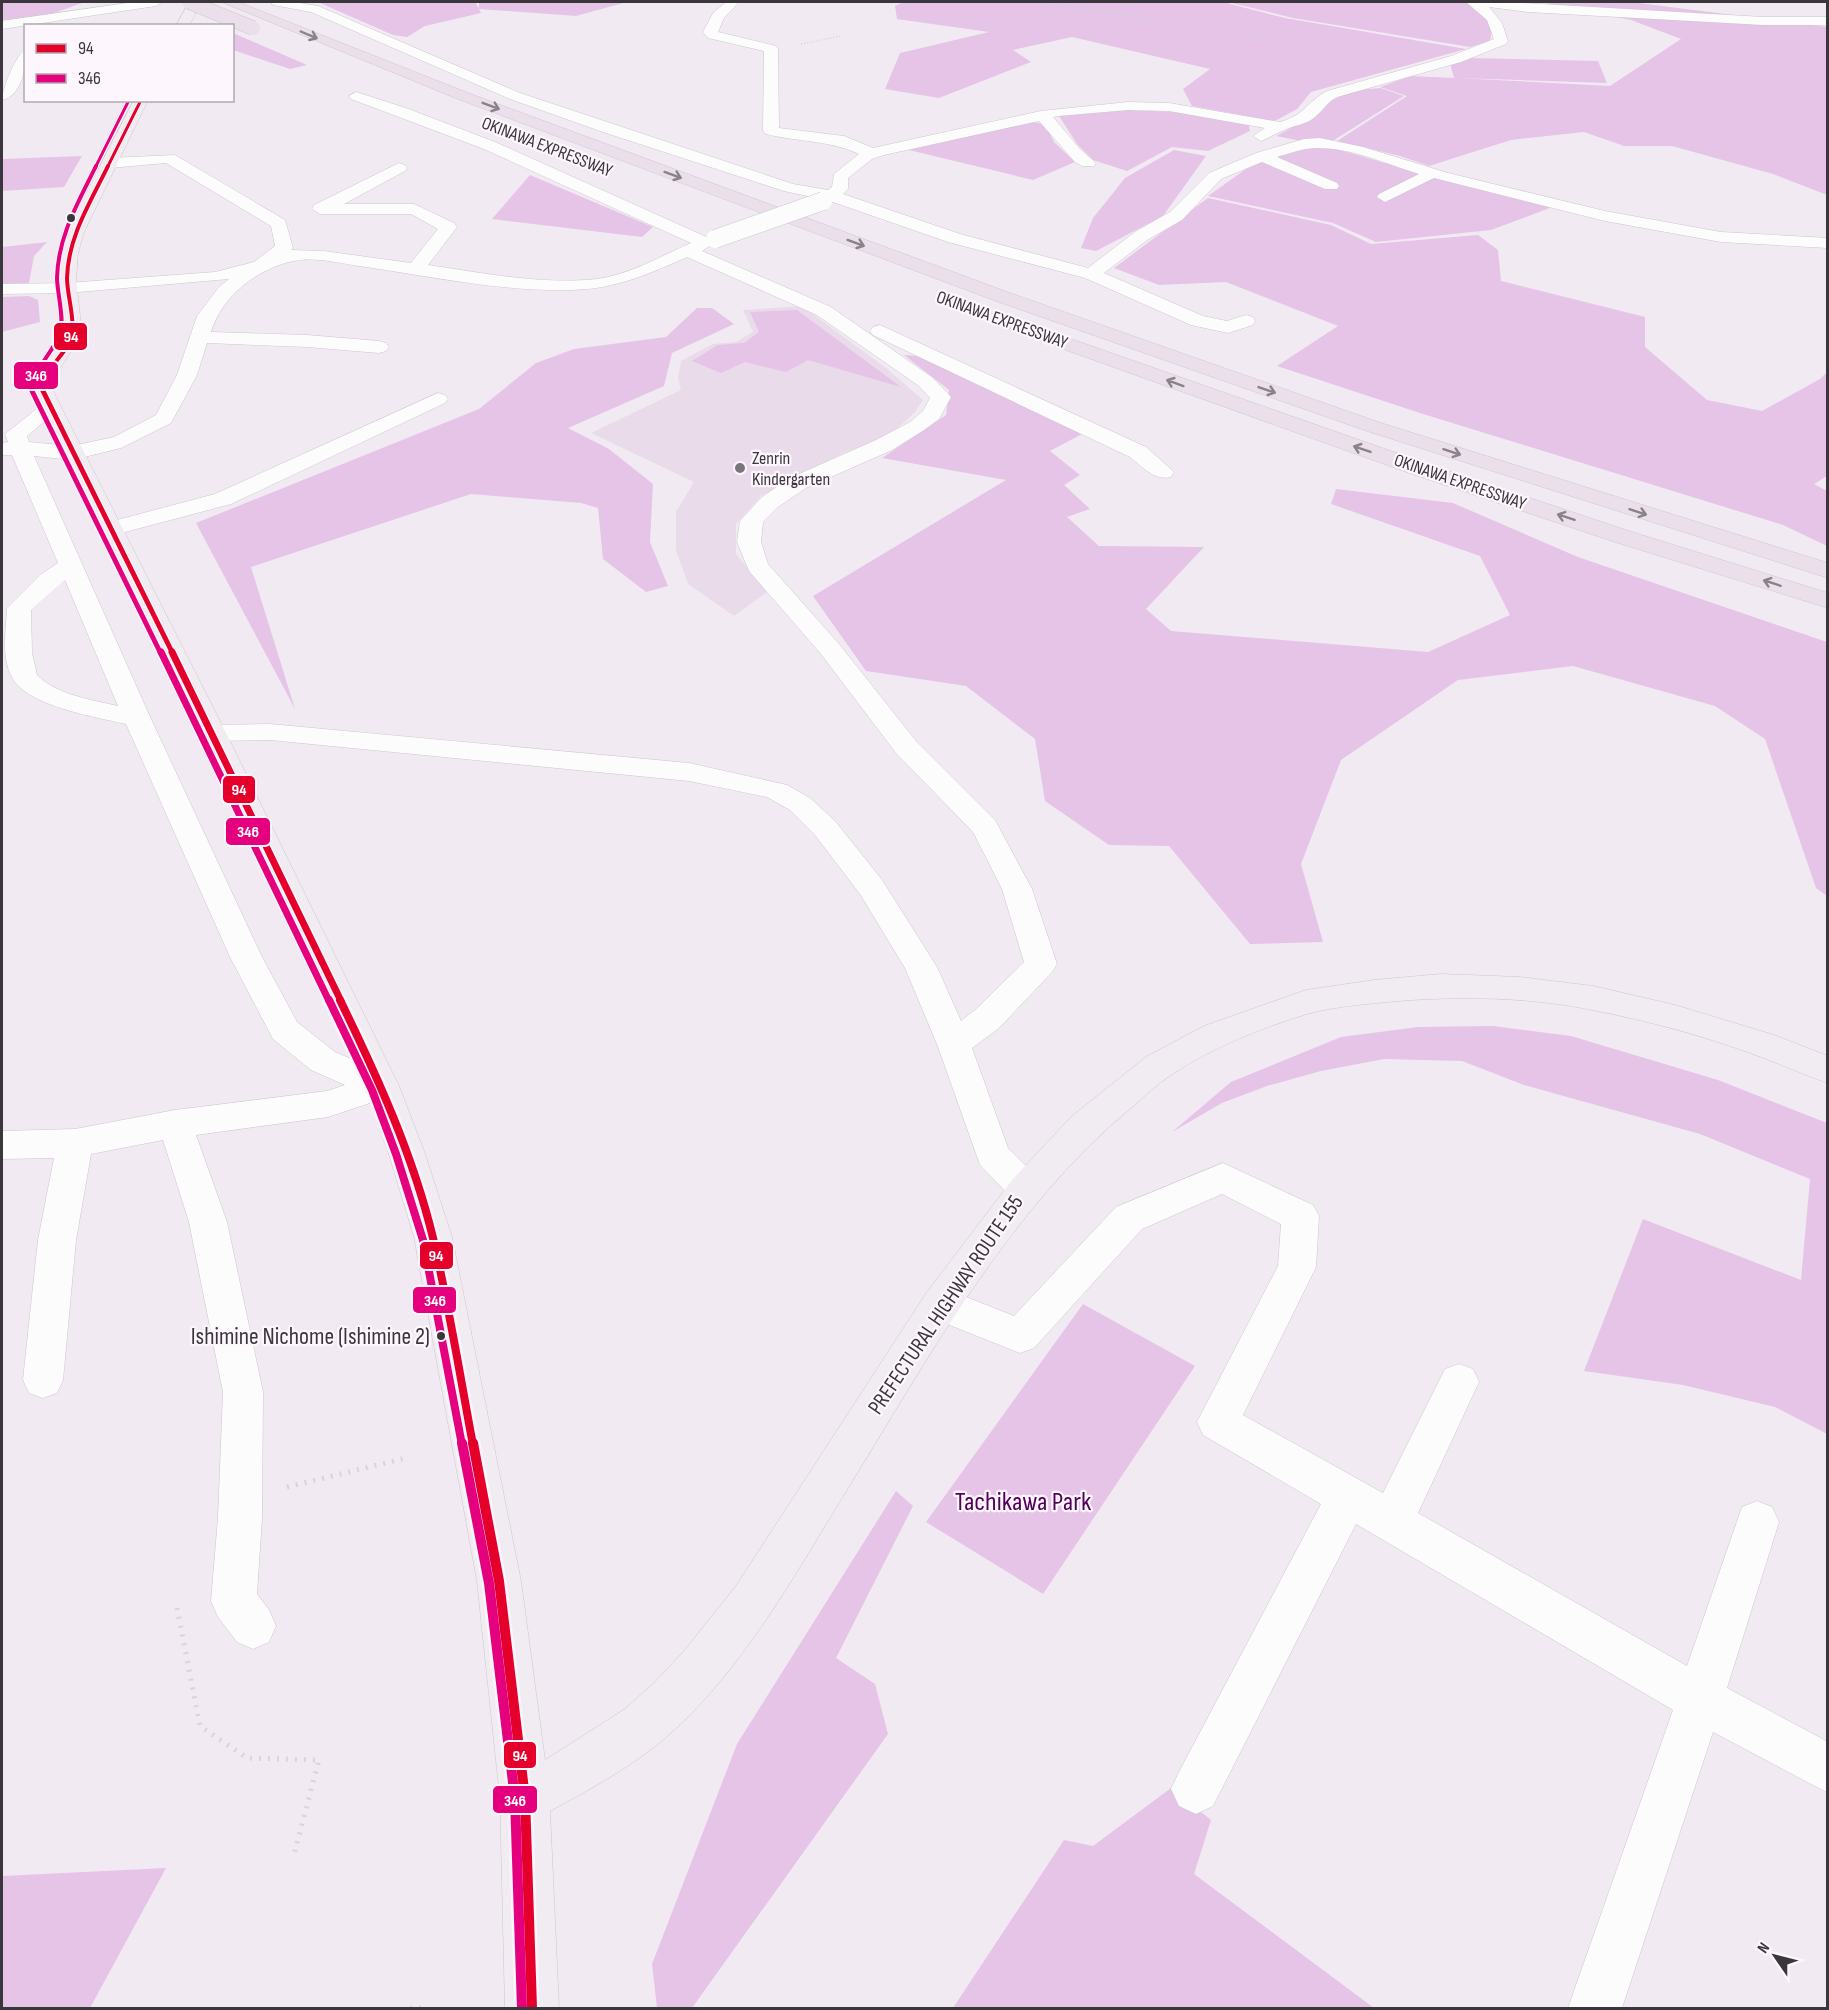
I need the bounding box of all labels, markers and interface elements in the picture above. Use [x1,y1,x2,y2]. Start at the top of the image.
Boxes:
legend [24,24,234,102]
one-way arrow [299,30,318,41]
text: 94 [78,38,94,59]
text: 346 [78,68,101,89]
one-way arrow [481,102,500,113]
street label: OKINAWA EXPRESSWAY [479,112,616,182]
one-way arrow [663,170,682,181]
unlabelled marker [65,212,77,224]
one-way arrow [846,238,865,249]
street label: OKINAWA EXPRESSWAY [934,287,1071,354]
line badge: 94 [53,322,88,351]
text: 94 [63,328,79,347]
line badge: 346 [13,361,59,390]
text: 346 [25,367,47,386]
one-way arrow [1166,377,1185,388]
one-way arrow [1257,385,1276,396]
one-way arrow [1353,442,1372,453]
one-way arrow [1442,447,1461,458]
place label: Zenrin Kindergarten [752,448,830,490]
street label: OKINAWA EXPRESSWAY [1391,450,1529,515]
marker: Zenrin Kindergarten [733,461,747,475]
one-way arrow [1628,507,1647,518]
one-way arrow [1557,511,1576,522]
one-way arrow [1763,577,1782,588]
line badge: 94 [222,775,256,804]
text: 94 [231,781,247,800]
line badge: 346 [225,817,271,846]
text: 346 [237,823,259,842]
street label: PREFECTURAL HIGHWAY ROUTE 155 [862,1190,1030,1420]
line badge: 94 [419,1241,454,1270]
text: 94 [428,1247,444,1266]
line badge: 346 [412,1286,457,1314]
text: 346 [424,1292,446,1311]
place label: Ishimine Nichome (Ishimine 2) [191,1322,430,1351]
marker: Ishimine Nichome (Ishimine 2) [435,1330,447,1342]
park label: Tachikawa Park [955,1486,1092,1518]
line badge: 94 [503,1741,537,1769]
text: 94 [512,1747,528,1766]
line badge: 346 [492,1785,538,1814]
text: 346 [504,1792,526,1811]
north arrow [1745,1926,1805,1986]
text: N [1754,1939,1774,1957]

